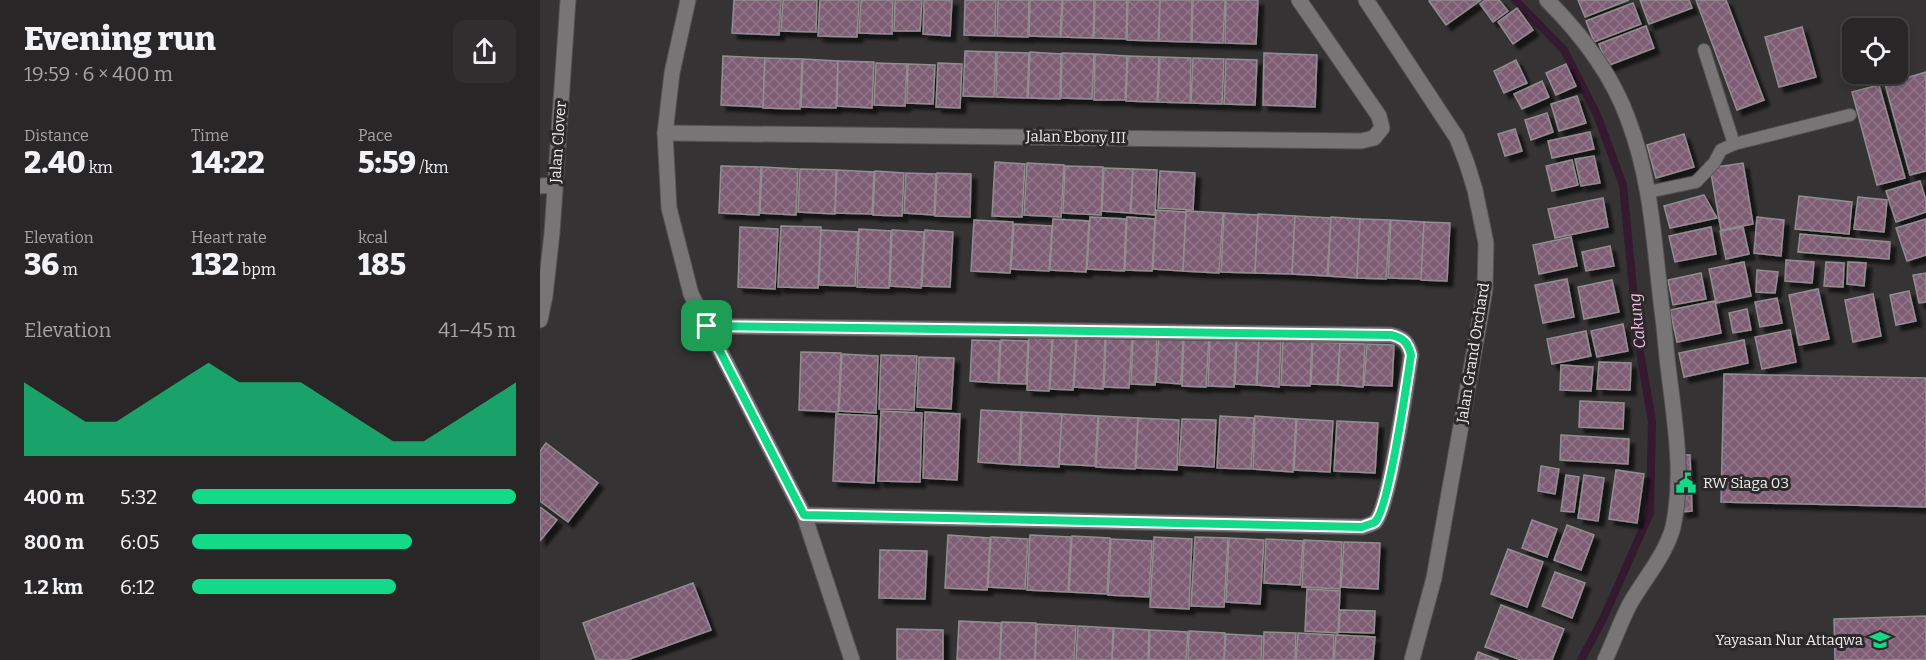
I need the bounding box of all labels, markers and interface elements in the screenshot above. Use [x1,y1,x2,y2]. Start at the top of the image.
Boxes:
map controls [1842,18,1908,84]
button: locate [1842,18,1908,84]
text: Evening run [24,19,216,59]
button: share [453,20,516,83]
text: 19:59 · 6 × 400 m [24,62,173,86]
street label: Jalan Clover [546,100,570,185]
text: Distance [24,126,89,145]
text: Time [191,126,229,145]
text: Pace [358,126,393,145]
street label: Jalan Ebony III [1025,127,1126,147]
text: 2.40 [24,145,86,181]
text: 14:22 [191,145,265,181]
text: 5:59 [358,145,416,181]
text: km [86,158,113,177]
text: /km [416,158,449,177]
text: Elevation [24,228,94,247]
text: Heart rate [191,228,267,247]
text: kcal [358,228,388,247]
text: 36 [24,247,59,283]
text: 132 [191,247,239,283]
text: 185 [358,247,406,283]
text: m [59,260,78,279]
text: bpm [239,260,276,279]
street label: Jalan Grand Orchard [1453,281,1493,425]
water label: Cakung [1625,292,1649,350]
pin [681,300,732,351]
icon: arrive [690,309,723,342]
text: Elevation [24,318,111,342]
text: 41–45 m [438,318,516,342]
public building icon: RW Siaga 03 [1674,471,1698,495]
place label: RW Siaga 03 [1703,474,1789,492]
text: 400 m [24,485,84,509]
text: 5:32 [120,485,157,509]
text: 800 m [24,530,84,554]
text: 6:05 [120,530,159,554]
text: 1.2 km [24,575,83,599]
text: 6:12 [120,575,155,599]
school or university icon: Yayasan Nur Attaqwa [1868,628,1892,652]
place label: Yayasan Nur Attaqwa [1715,631,1863,649]

